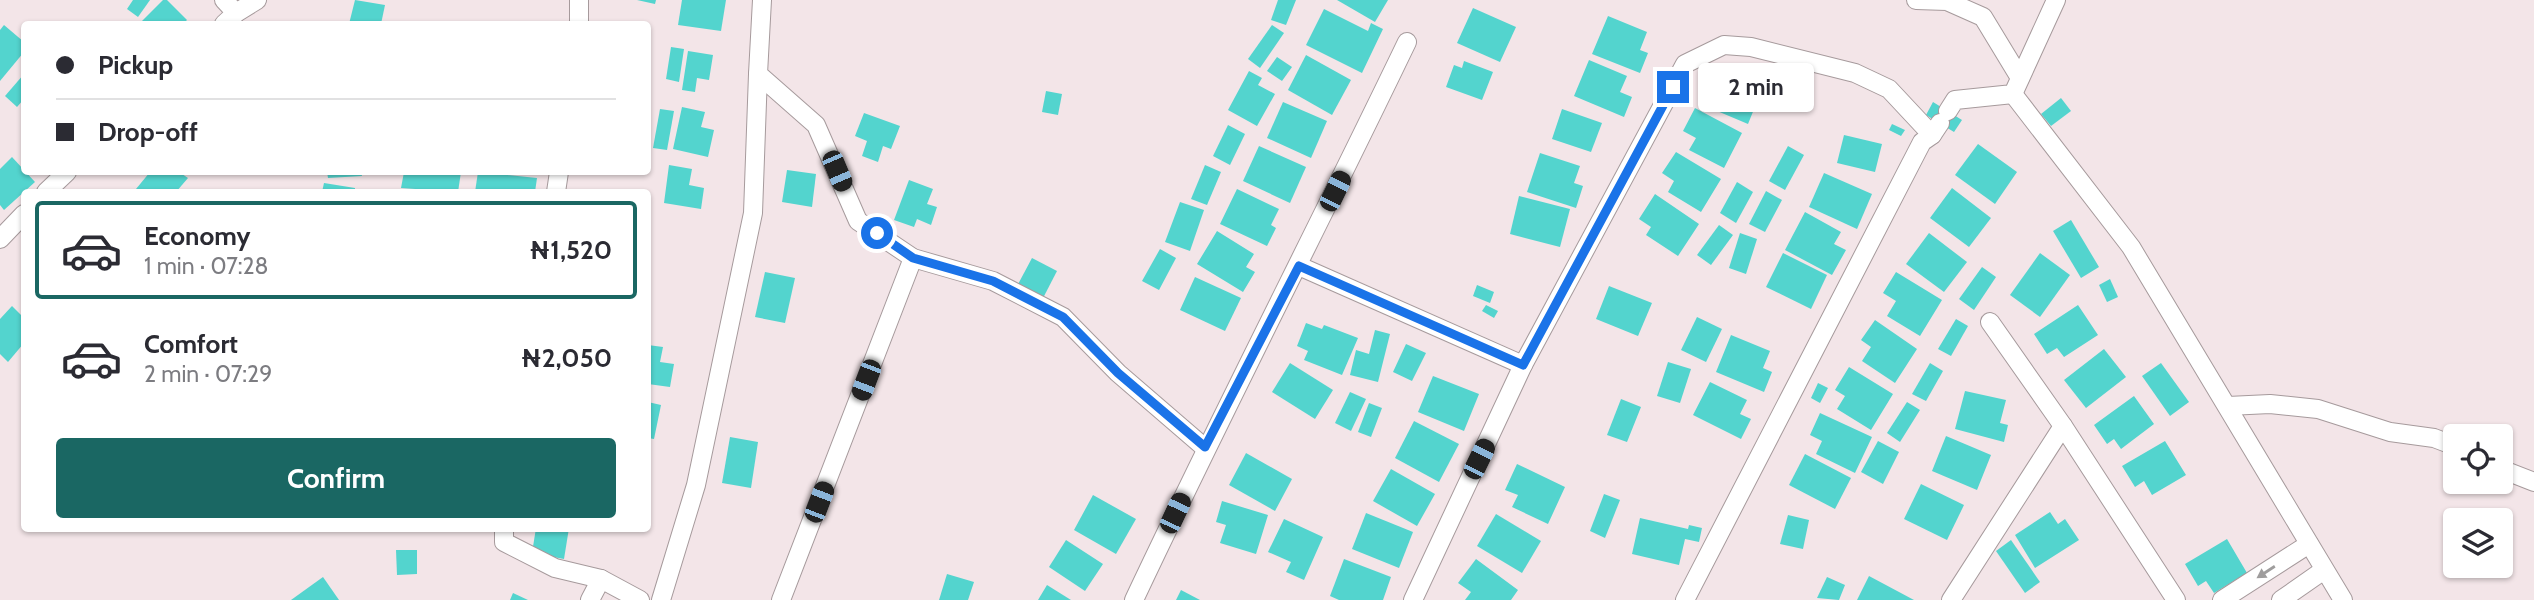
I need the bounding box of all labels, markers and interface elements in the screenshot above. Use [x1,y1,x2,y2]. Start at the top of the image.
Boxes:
text: Pickup [98,49,173,81]
callout: 2 min [1698,62,1813,112]
route end [1657,71,1689,103]
text: 2 min [1728,73,1784,101]
text: Drop-off [98,116,198,148]
car [820,148,855,194]
car [1317,168,1354,214]
route start [861,217,893,249]
icon: car [60,219,123,282]
text: Economy [144,220,250,252]
text: ₦1,520 [529,234,612,266]
text: 1 min · 07:28 [144,252,269,280]
icon: car [60,327,123,390]
text: Comfort [144,328,238,360]
text: ₦2,050 [521,342,612,374]
car [849,357,884,403]
text: 2 min · 07:29 [144,360,272,388]
map controls [2443,424,2513,578]
button: locate [2443,424,2513,494]
car [1461,436,1498,482]
button: Confirm [56,438,616,518]
car [802,479,837,525]
car [1157,490,1194,536]
button: layers [2443,508,2513,578]
one-way arrow [2256,565,2275,578]

